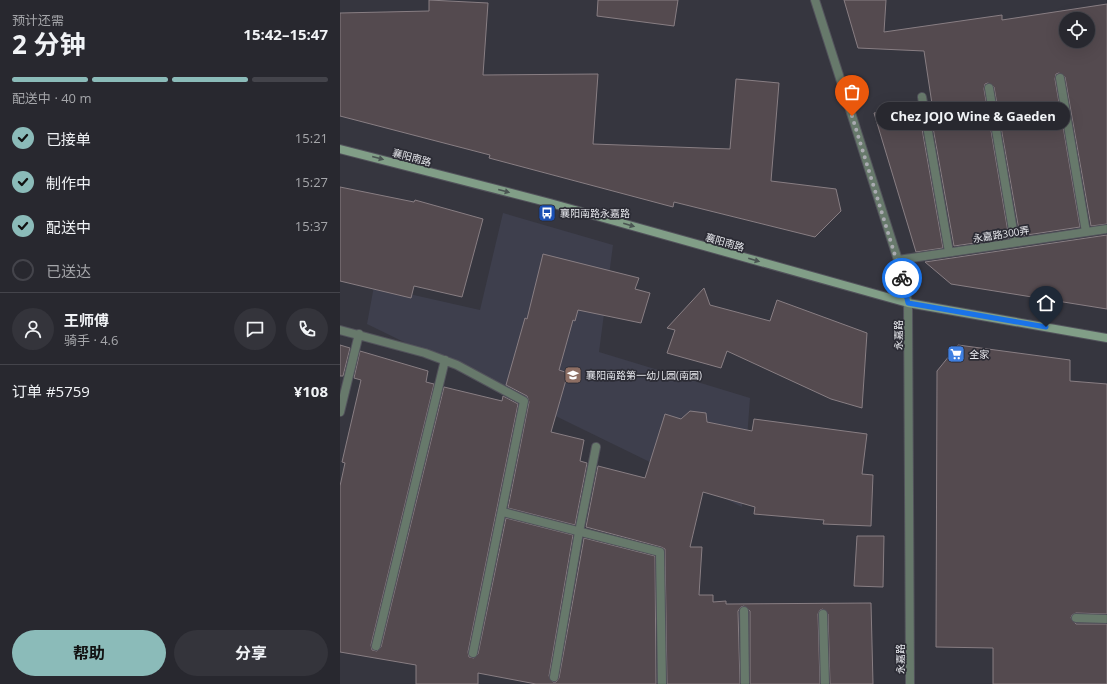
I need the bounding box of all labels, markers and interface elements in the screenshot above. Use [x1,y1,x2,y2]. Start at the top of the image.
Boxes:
text: 预计还需 [12,11,64,29]
map controls [1059,12,1095,48]
button: locate [1059,12,1095,48]
text: 15:42–15:47 [243,24,328,44]
text: 2 分钟 [12,26,86,62]
pin [835,75,869,116]
icon: bag [841,81,863,103]
text: 配送中 · 40 m [12,89,91,107]
callout: Chez JOJO Wine & Gaeden [876,102,1070,130]
text: Chez JOJO Wine & Gaeden [890,107,1056,125]
icon: check [12,127,34,149]
text: 已接单 [46,129,91,149]
text: 15:21 [295,129,328,147]
street label: 襄阳南路 [391,145,433,169]
one-way arrow [372,156,384,162]
icon: check [12,171,34,193]
text: 制作中 [46,173,91,193]
text: 15:27 [295,173,328,191]
one-way arrow [498,188,510,194]
bus stop icon: 襄阳南路永嘉路 [537,203,557,223]
place label: 襄阳南路永嘉路 [560,206,630,220]
icon: check [12,215,34,237]
text: 配送中 [46,217,91,237]
text: 15:37 [295,217,328,235]
one-way arrow [623,222,635,228]
street label: 永嘉路300弄 [972,223,1030,245]
street label: 襄阳南路 [704,230,746,254]
one-way arrow [748,257,760,263]
courier [882,258,922,298]
text: 已送达 [46,261,91,281]
icon: bike [891,267,913,289]
pin [1029,286,1063,327]
icon: home [1035,292,1057,314]
button: person [12,308,54,350]
button: chat [234,308,276,350]
button: phone [286,308,328,350]
text: 王师傅 [64,310,109,330]
street label: 永嘉路 [891,320,905,350]
text: 骑手 · 4.6 [64,331,118,349]
supermarket icon: 全家 [946,344,966,364]
place label: 全家 [969,347,990,361]
school or university icon: 襄阳南路第一幼儿园(南园) [563,365,583,385]
place label: 襄阳南路第一幼儿园(南园) [586,368,702,382]
text: 订单 #5759 [12,381,90,401]
text: ¥108 [294,381,328,401]
button: 帮助 [12,630,166,676]
button: 分享 [174,630,328,676]
street label: 永嘉路 [893,644,907,674]

